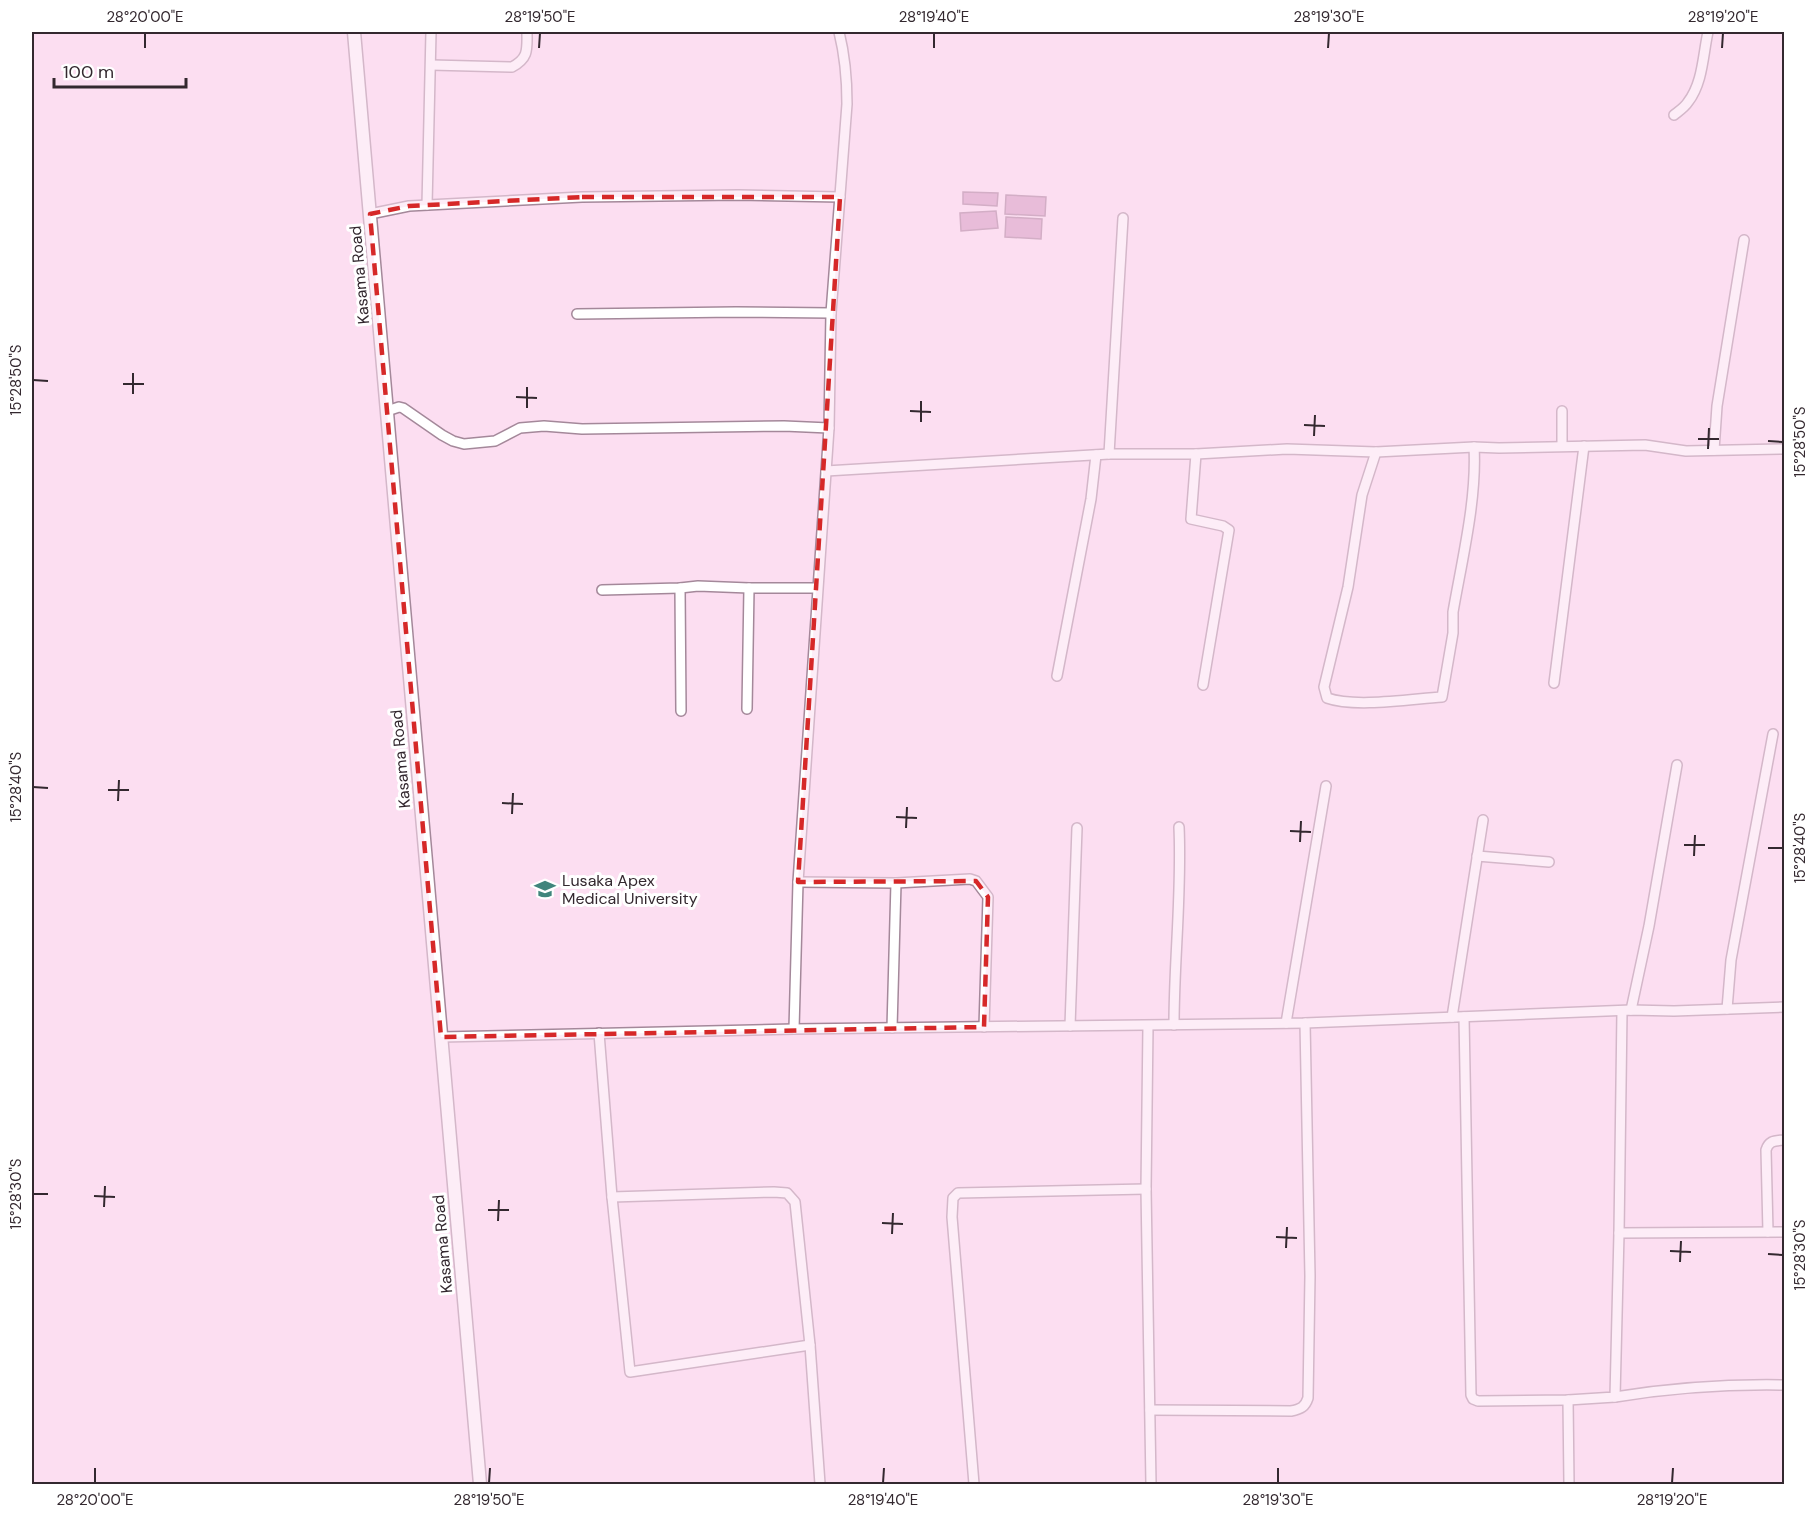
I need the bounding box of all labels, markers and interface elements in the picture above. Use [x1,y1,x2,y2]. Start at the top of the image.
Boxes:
text: 28°20'00"E [106,7,184,27]
text: 28°19'50"E [505,7,575,27]
text: 28°19'40"E [899,7,969,27]
text: 28°19'30"E [1293,7,1365,27]
text: 28°19'20"E [1688,7,1758,27]
scale bar [54,51,186,89]
text: 100 m [63,60,114,84]
street label: Kasama Road [345,225,374,325]
text: 15°28'50"S [6,344,26,415]
text: 15°28'50"S [1790,406,1810,477]
street label: Kasama Road [386,709,415,809]
text: 15°28'40"S [6,751,26,822]
text: 15°28'40"S [1790,812,1810,883]
place label: Lusaka Apex Medical University [562,870,698,909]
school or university icon: Lusaka Apex Medical University [533,877,557,901]
text: 15°28'30"S [6,1158,26,1230]
street label: Kasama Road [428,1194,457,1294]
text: 15°28'30"S [1790,1219,1810,1291]
text: 28°20'00"E [56,1490,134,1510]
text: 28°19'50"E [454,1490,524,1510]
text: 28°19'40"E [848,1490,918,1510]
text: 28°19'30"E [1242,1490,1314,1510]
text: 28°19'20"E [1637,1490,1707,1510]

